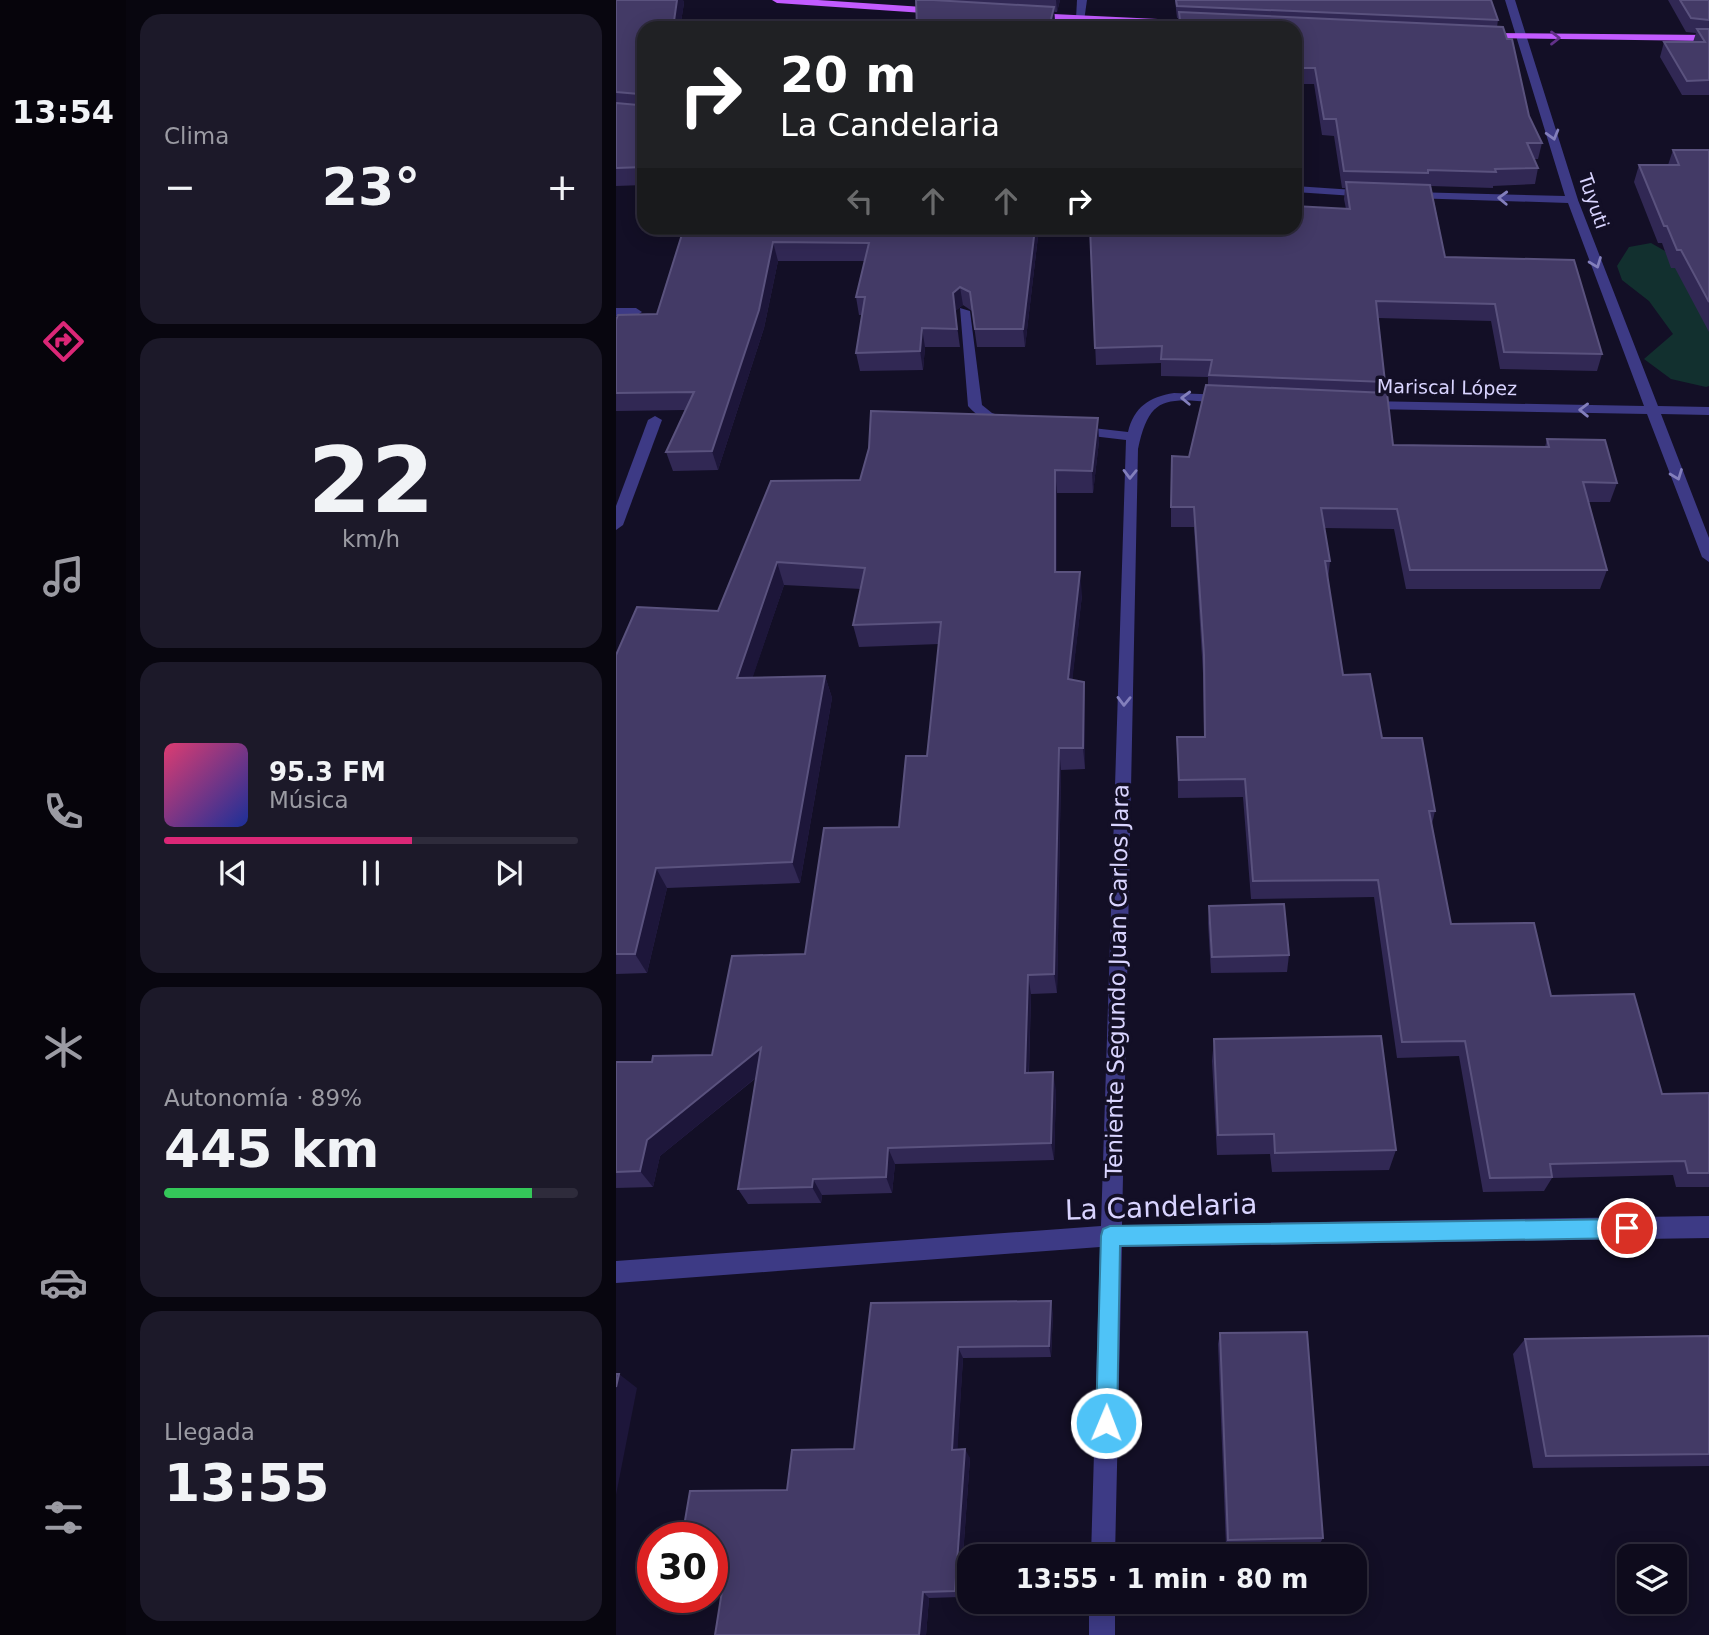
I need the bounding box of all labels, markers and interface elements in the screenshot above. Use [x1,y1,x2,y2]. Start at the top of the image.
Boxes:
one-way arrow [1550,30,1561,46]
text: 20 m [780,47,916,104]
icon: right [665,49,756,140]
text: 13:54 [12,93,114,131]
text: La Candelaria [780,106,1000,144]
text: Clima [164,123,229,149]
one-way arrow [1544,129,1559,141]
text: 23° [322,157,420,217]
text: − [164,165,196,209]
text: + [546,165,578,209]
street label: Tuyuti [1574,170,1614,231]
icon: left [841,182,879,220]
icon: ahead [914,182,952,220]
icon: ahead [987,182,1025,220]
icon: right [1060,182,1098,220]
one-way arrow [1498,190,1509,205]
one-way arrow [1588,257,1602,269]
icon: directions [39,317,88,366]
street label: Mariscal López [1377,375,1517,399]
one-way arrow [1180,390,1191,405]
one-way arrow [1579,402,1589,418]
text: 22 [308,428,434,533]
one-way arrow [1669,468,1683,480]
one-way arrow [1122,469,1138,479]
text: km/h [342,526,400,552]
icon: music [39,552,88,601]
one-way arrow [1117,696,1132,707]
text: 95.3 FM [269,757,386,787]
street label: Teniente Segundo Juan Carlos Jara [1101,784,1133,1179]
icon: phone [39,787,88,836]
text: Música [269,787,349,813]
icon: previous [214,854,252,892]
icon: pause [352,854,390,892]
icon: next [490,854,528,892]
icon: climate [39,1023,88,1072]
text: Autonomía · 89% [164,1085,362,1111]
text: 445 km [164,1119,379,1179]
street label: La Candelaria [1064,1187,1258,1227]
pin [1597,1198,1657,1258]
icon: arrive [1608,1209,1646,1247]
icon: car [39,1258,88,1307]
position arrow [1069,1386,1143,1460]
text: Llegada [164,1419,255,1445]
text: 13:55 [164,1453,330,1513]
icon: filters [39,1493,88,1542]
speed limit sign: 30 [637,1522,728,1613]
map controls [1617,1544,1687,1614]
button: layers [1617,1544,1687,1614]
text: 13:55 · 1 min · 80 m [1016,1564,1308,1594]

